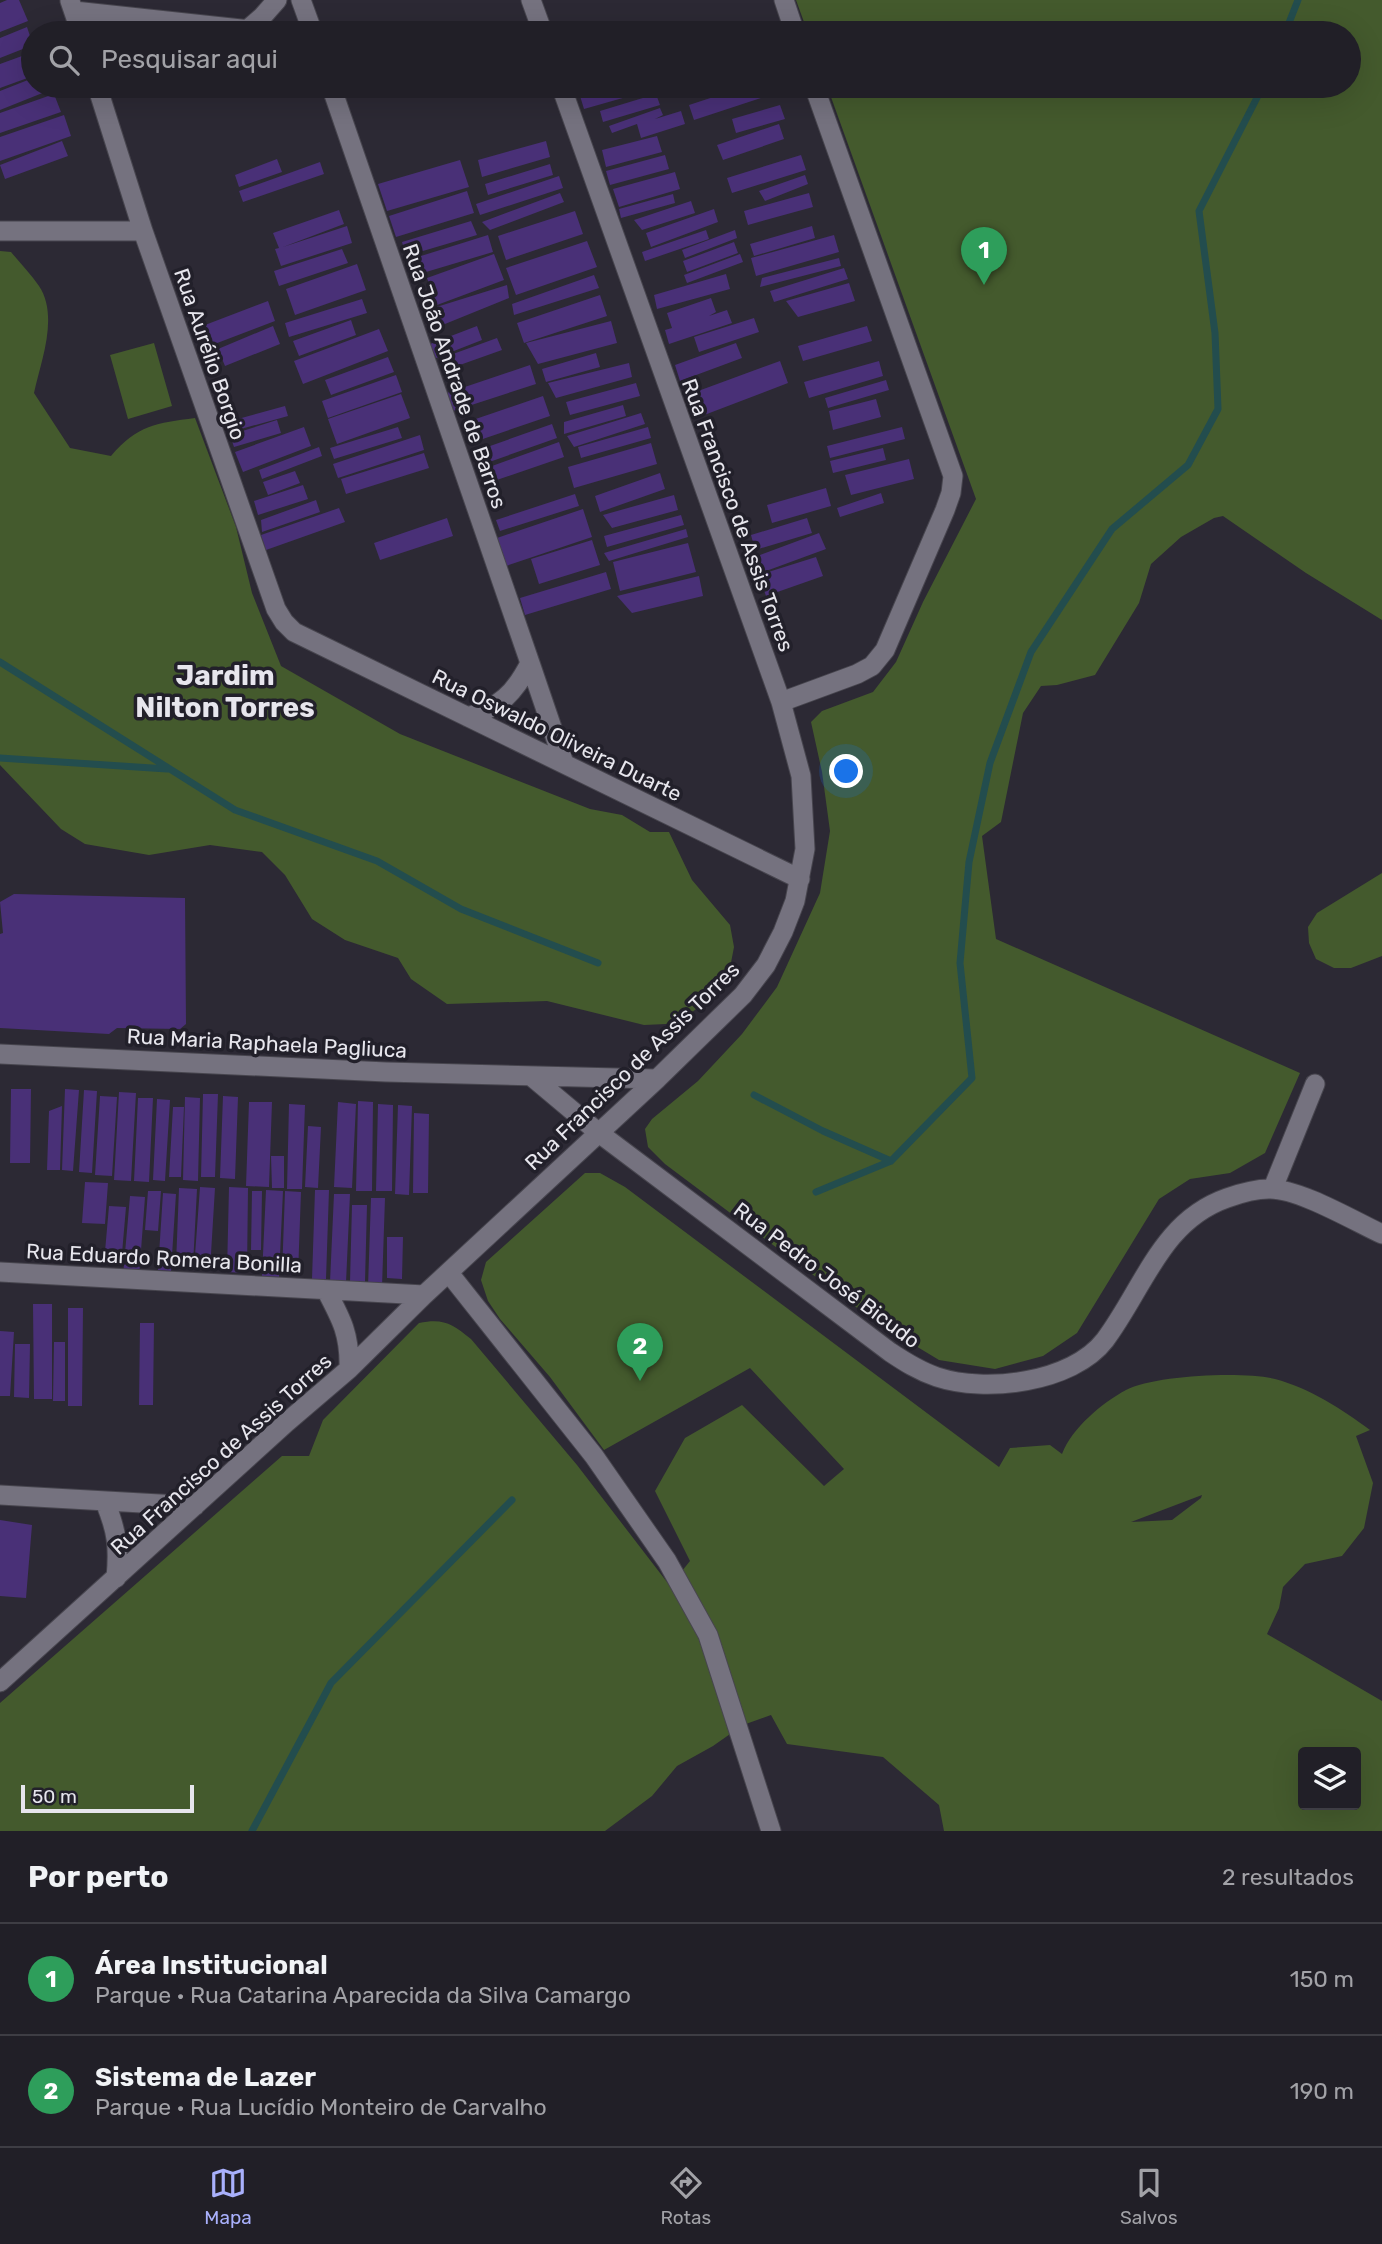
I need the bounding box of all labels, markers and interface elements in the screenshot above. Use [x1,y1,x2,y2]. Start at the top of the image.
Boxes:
search box [21,21,1361,98]
icon: search [45,41,83,79]
text: Pesquisar aqui [101,44,278,75]
pin: 1 [961,227,1007,285]
street label: Rua João Andrade de Barros [398,240,512,512]
street label: Rua Aurélio Borgio [169,265,251,443]
street label: Rua Francisco de Assis Torres [677,375,799,655]
district label: Jardim Nilton Torres [135,659,315,724]
street label: Rua Oswaldo Oliveira Duarte [428,664,686,806]
your location [829,754,863,788]
street label: Rua Francisco de Assis Torres [520,957,744,1175]
street label: Rua Maria Raphaela Pagliuca [126,1023,408,1063]
street label: Rua Pedro José Bicudo [729,1197,925,1353]
street label: Rua Eduardo Romera Bonilla [25,1238,303,1278]
pin: 2 [617,1323,663,1381]
street label: Rua Francisco de Assis Torres [105,1348,337,1560]
map controls [1298,1747,1361,1810]
button: layers [1298,1747,1361,1810]
scale bar [21,1782,194,1814]
text: 50 m [32,1785,77,1808]
text: Por perto [28,1859,169,1895]
text: 2 resultados [1222,1863,1354,1891]
text: Área Institucional [95,1950,328,1981]
text: 1 [45,1965,57,1993]
text: 150 m [1290,1965,1354,1993]
text: Parque · Rua Catarina Aparecida da Silva Camargo [95,1981,631,2009]
text: Sistema de Lazer [95,2062,316,2093]
text: 2 [44,2077,58,2105]
text: 190 m [1290,2077,1354,2105]
text: Parque · Rua Lucídio Monteiro de Carvalho [95,2093,547,2121]
tab: Mapa [204,2164,252,2229]
tab: Rotas [660,2164,711,2229]
tab: Salvos [1120,2164,1178,2229]

